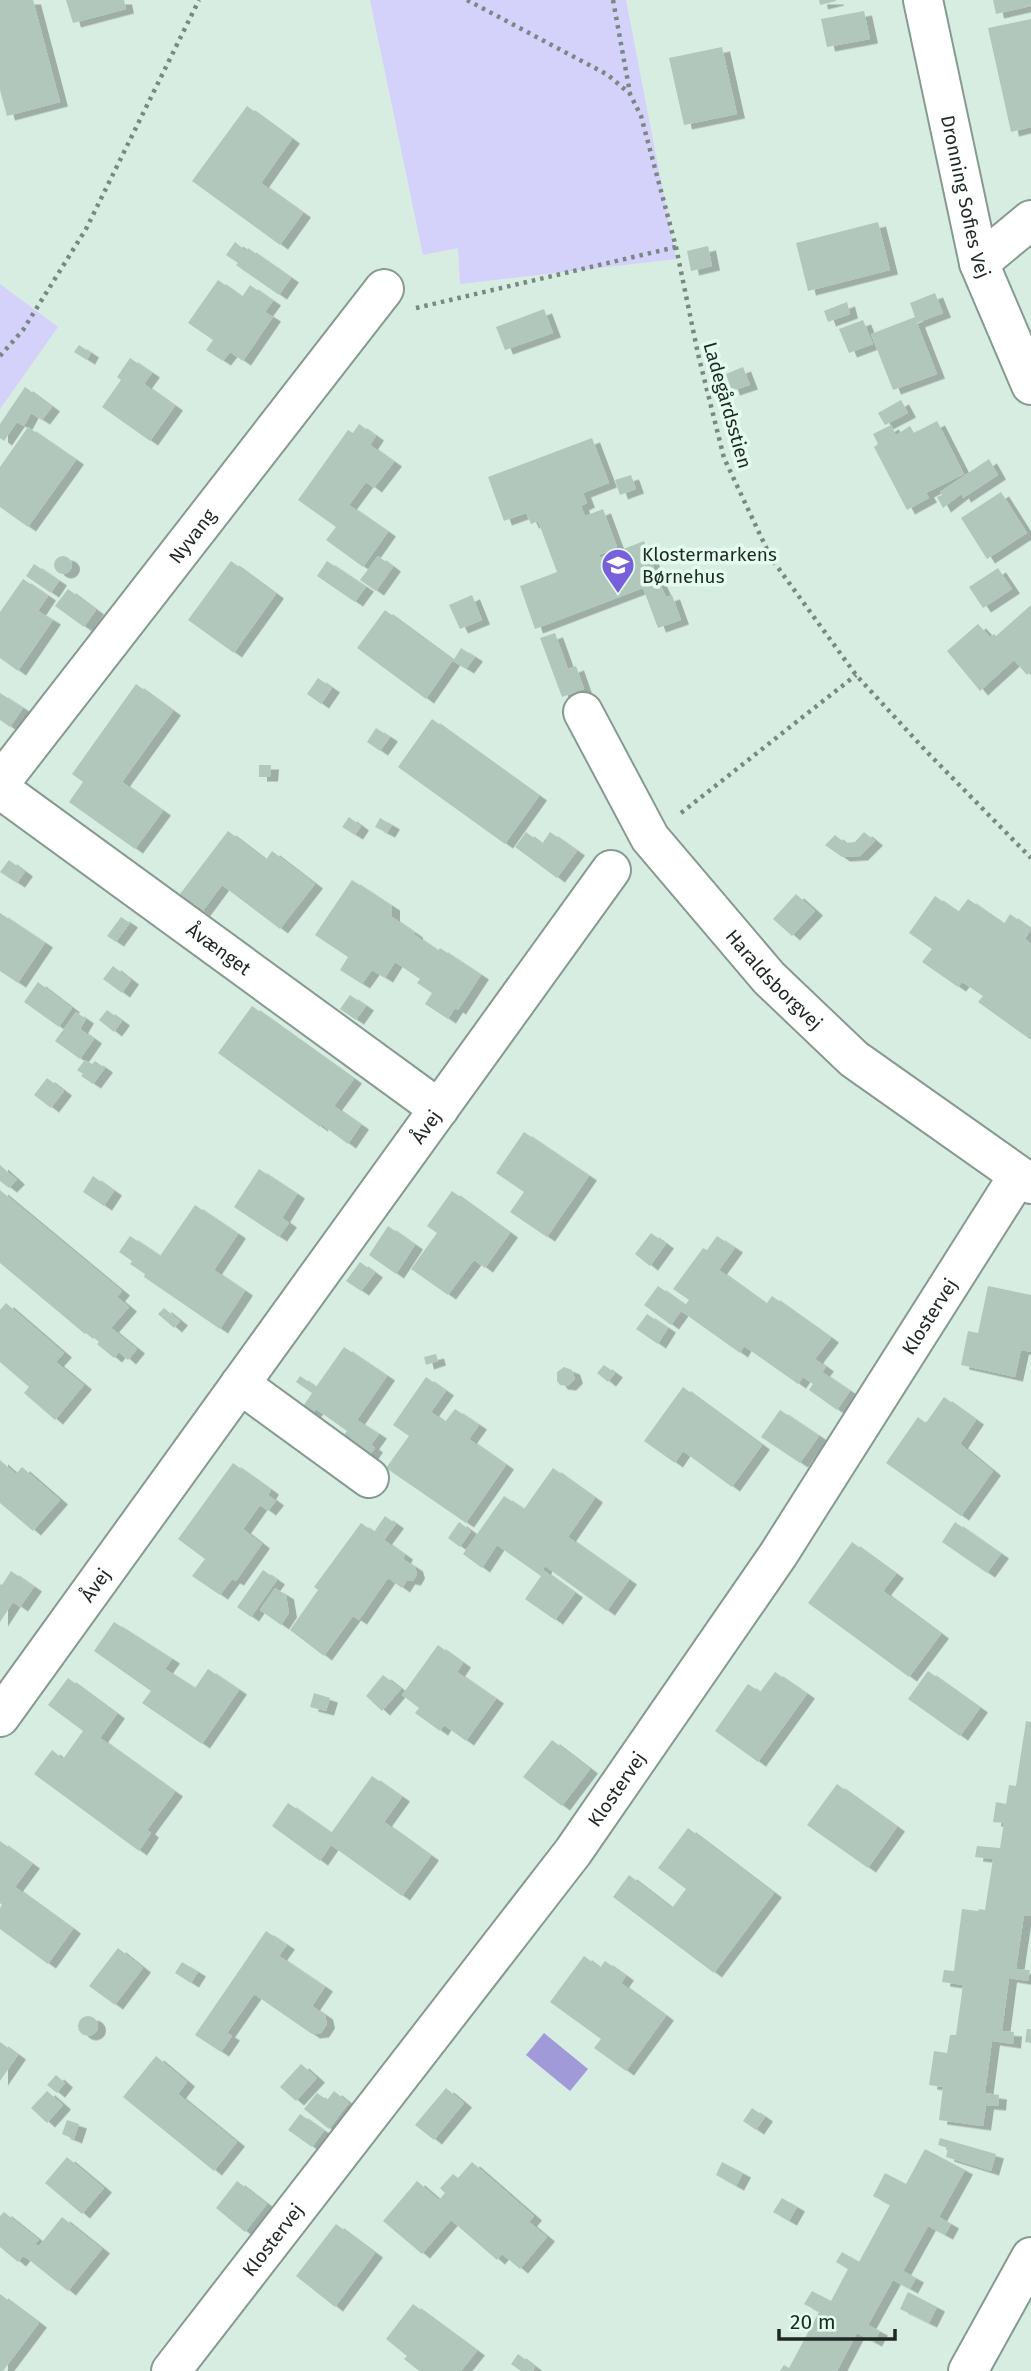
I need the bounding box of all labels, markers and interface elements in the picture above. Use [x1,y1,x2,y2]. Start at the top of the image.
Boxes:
street label: Dronning Sofies Vej [936,113,995,282]
street label: Ladegårdsstien [698,339,757,471]
street label: Nyvang [164,504,221,568]
place label: Klostermarkens Børnehus [642,543,777,588]
school or university icon: Klostermarkens Børnehus [599,546,637,595]
street label: Åvænget [182,918,255,980]
street label: Haraldsborgvej [721,925,827,1035]
street label: Åvej [406,1106,446,1148]
street label: Klostervej [897,1274,962,1359]
street label: Åvej [76,1564,116,1606]
street label: Klostervej [583,1747,651,1831]
street label: Klostervej [238,2199,308,2281]
scale bar [779,2298,894,2342]
text: 20 m [790,2309,836,2335]

